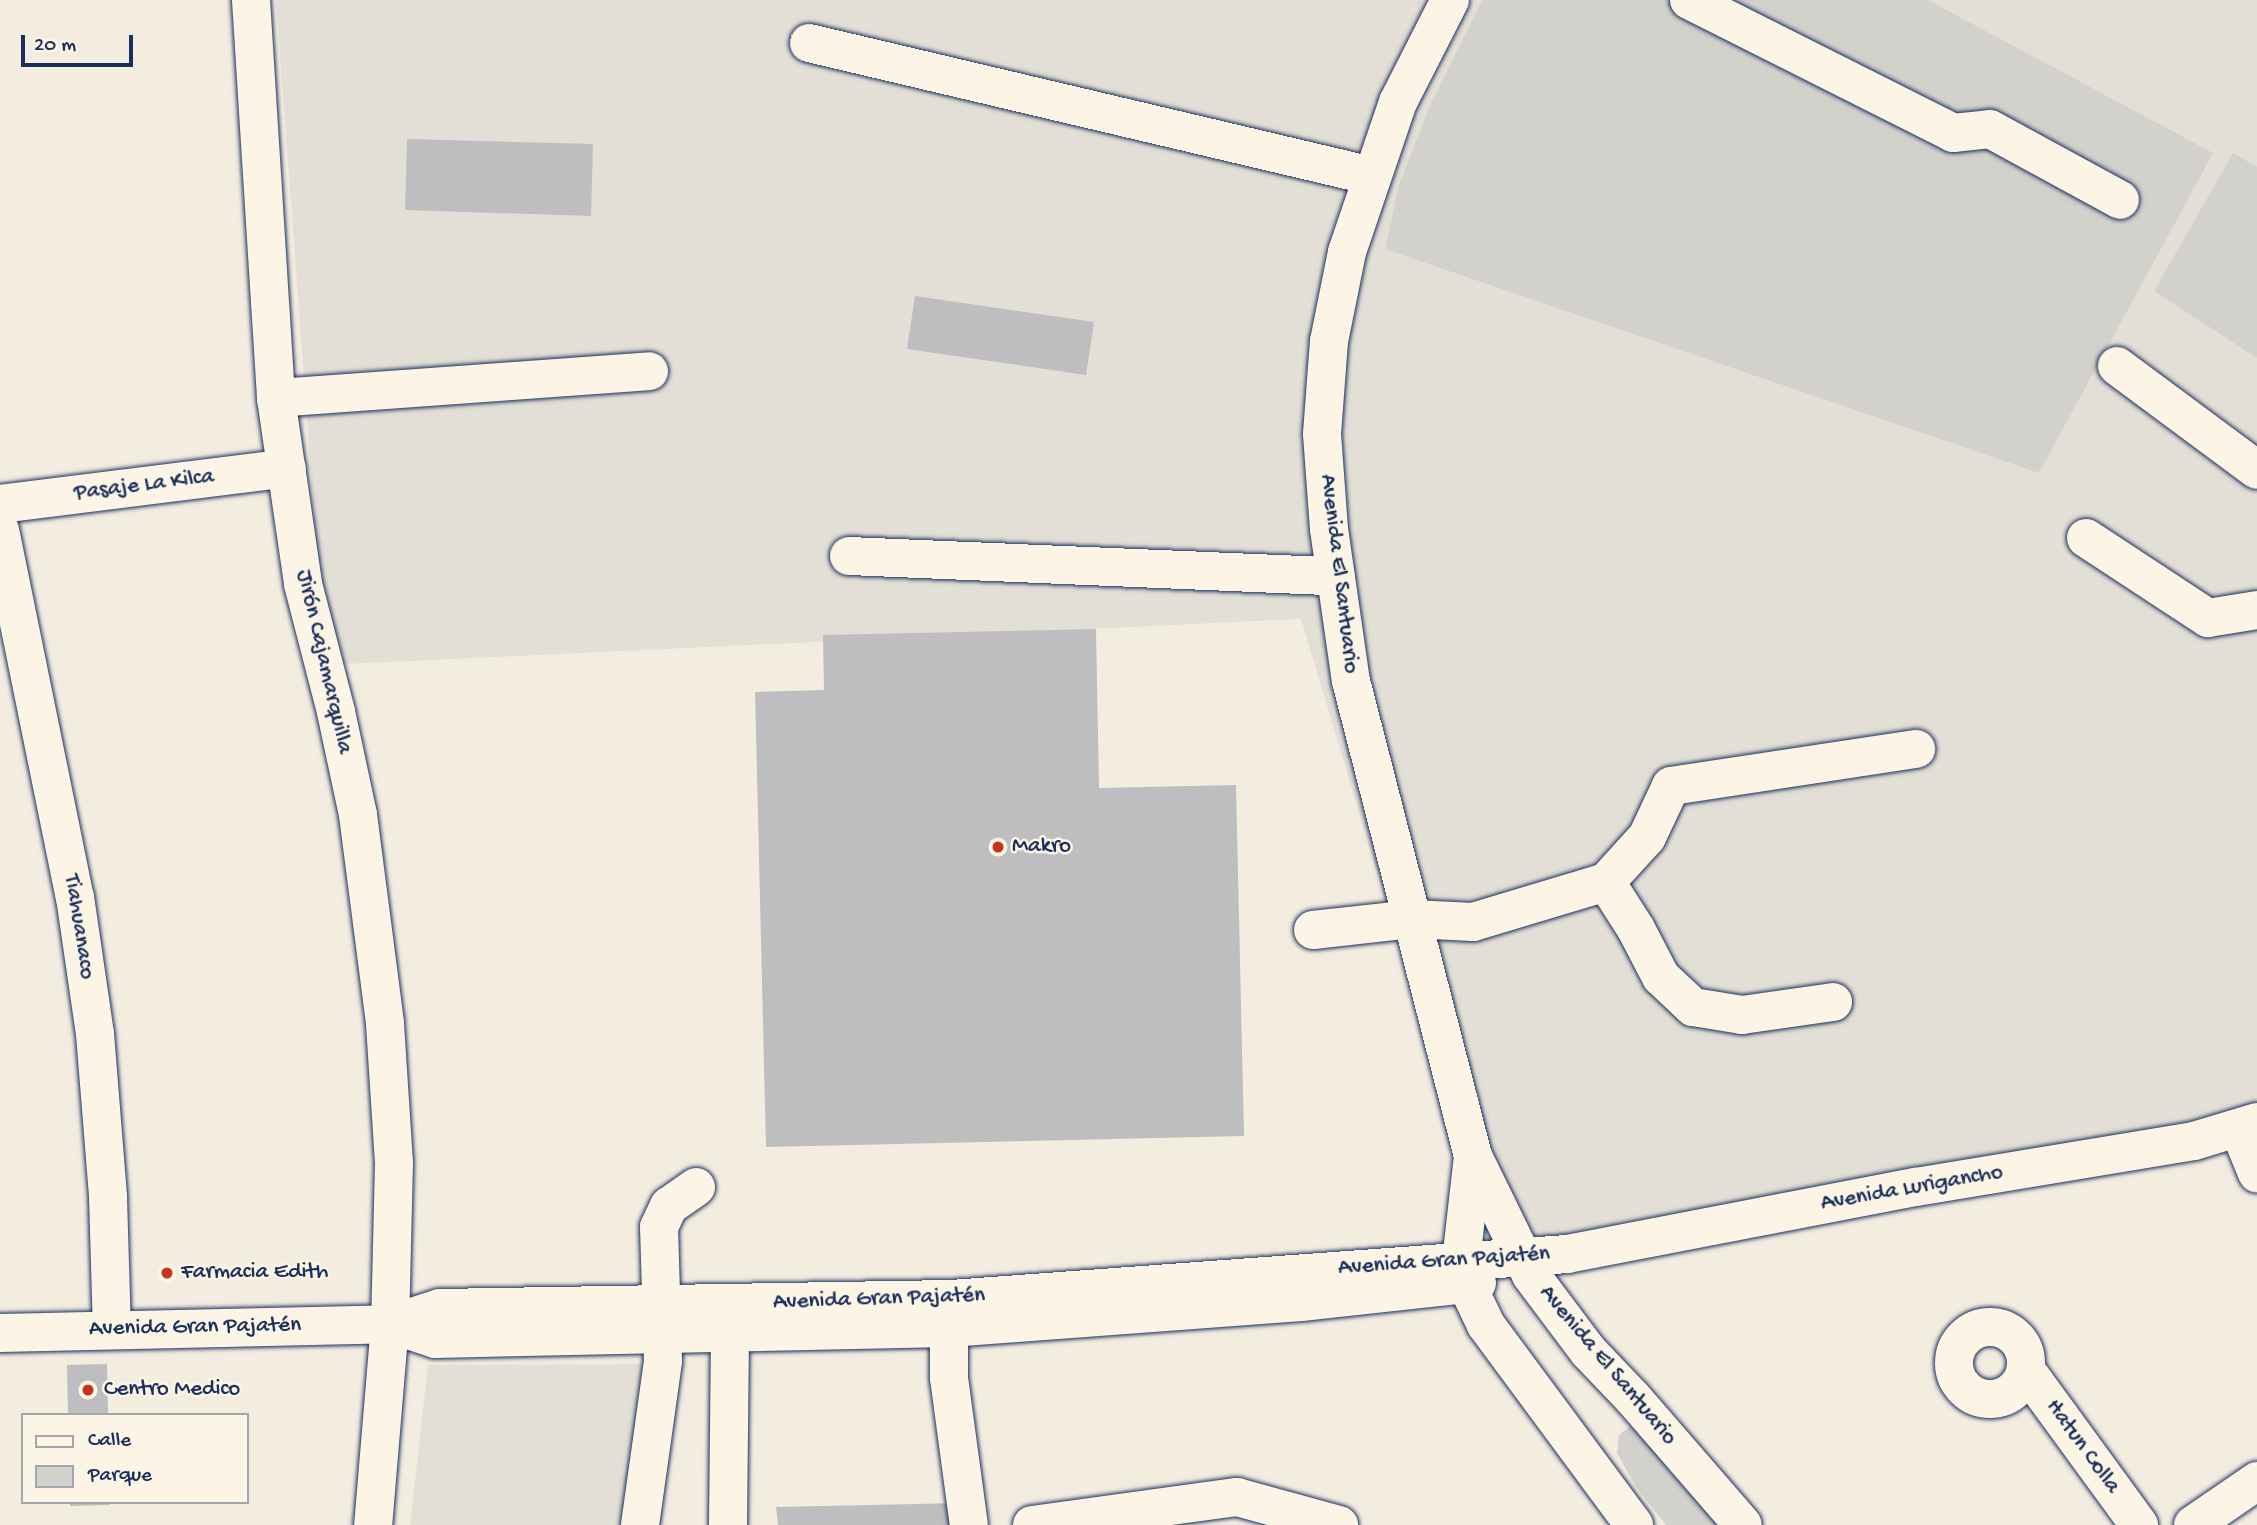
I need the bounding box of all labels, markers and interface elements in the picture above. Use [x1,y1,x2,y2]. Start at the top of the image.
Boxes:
scale bar [24,21,136,65]
text: 20 m [34,34,76,59]
street label: Pasaje La Kilca [73,464,215,508]
street label: Avenida El Santuario [1312,473,1364,675]
street label: Jirón Cajamarquilla [288,567,358,757]
place label: Makro [1012,833,1071,861]
marker: Makro [990,839,1006,855]
street label: Tiahuanaco [56,873,100,981]
street label: Avenida Lurigancho [1819,1159,2005,1219]
street label: Avenida Gran Pajatén [1337,1241,1551,1283]
place label: Farmacia Edith [181,1259,328,1287]
marker: Farmacia Edith [159,1265,175,1281]
street label: Avenida El Santuario [1532,1280,1682,1452]
street label: Avenida Gran Pajatén [773,1283,985,1317]
street label: Avenida Gran Pajatén [89,1312,301,1344]
place label: Centro Medico [104,1376,240,1404]
marker: Centro Medico [78,1380,98,1400]
street label: Hatun Colla [2039,1394,2125,1500]
legend [21,1413,248,1504]
text: Calle [88,1429,131,1454]
text: Parque [88,1464,152,1489]

